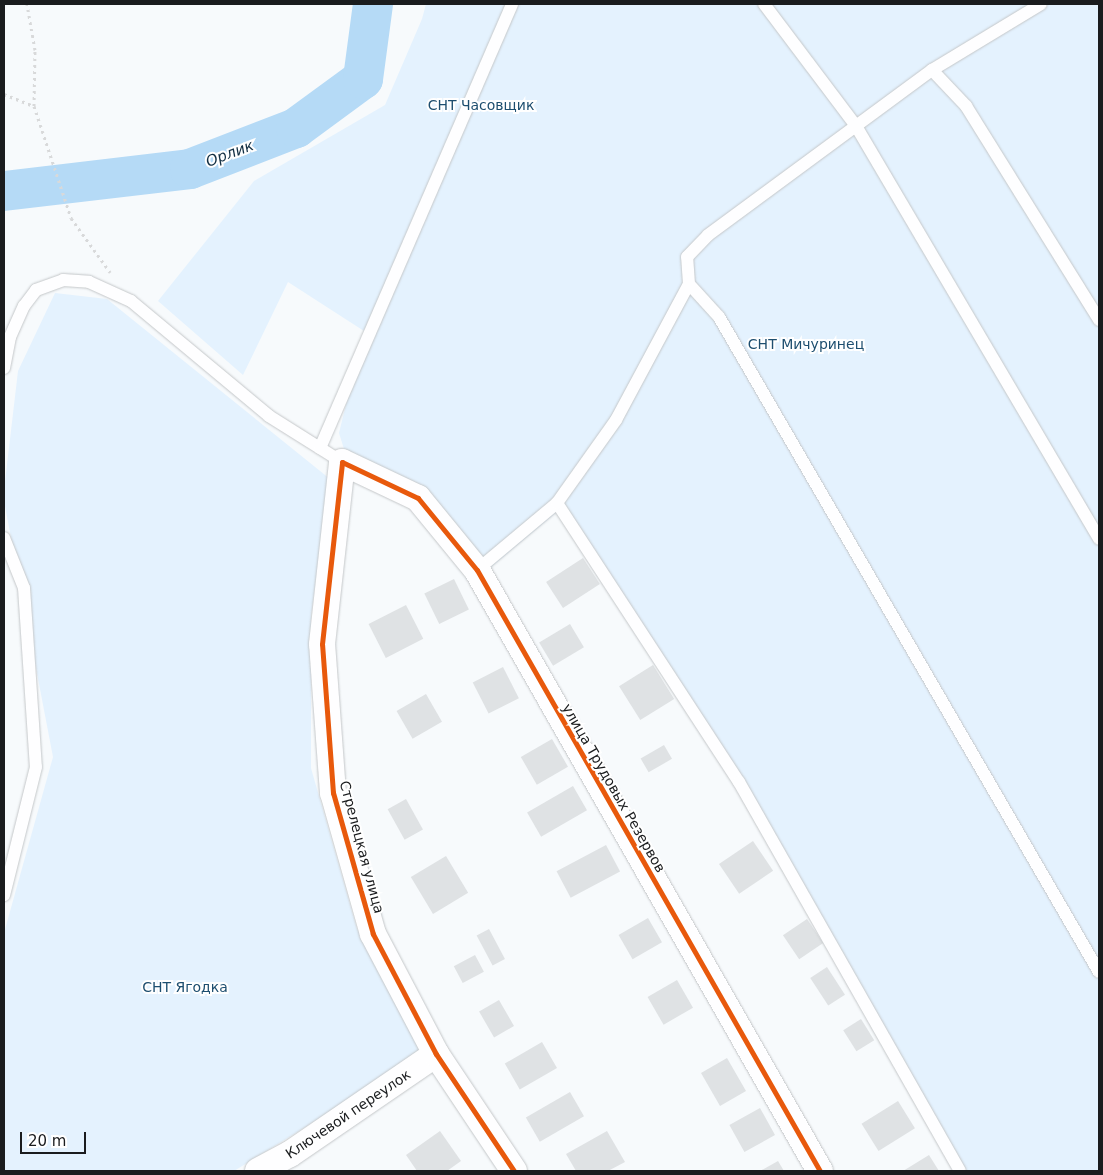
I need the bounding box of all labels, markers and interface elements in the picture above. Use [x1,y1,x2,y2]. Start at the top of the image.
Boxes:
park label: СНТ Часовщик [428,97,534,113]
water label: Орлик [204,137,256,171]
park label: СНТ Мичуринец [748,336,864,352]
street label: улица Трудовых Резервов [559,701,669,875]
street label: Стрелецкая улица [336,779,388,915]
park label: СНТ Ягодка [142,979,228,995]
street label: Ключевой переулок [282,1066,414,1162]
scale bar [22,1122,89,1154]
text: 20 m [28,1132,66,1150]

